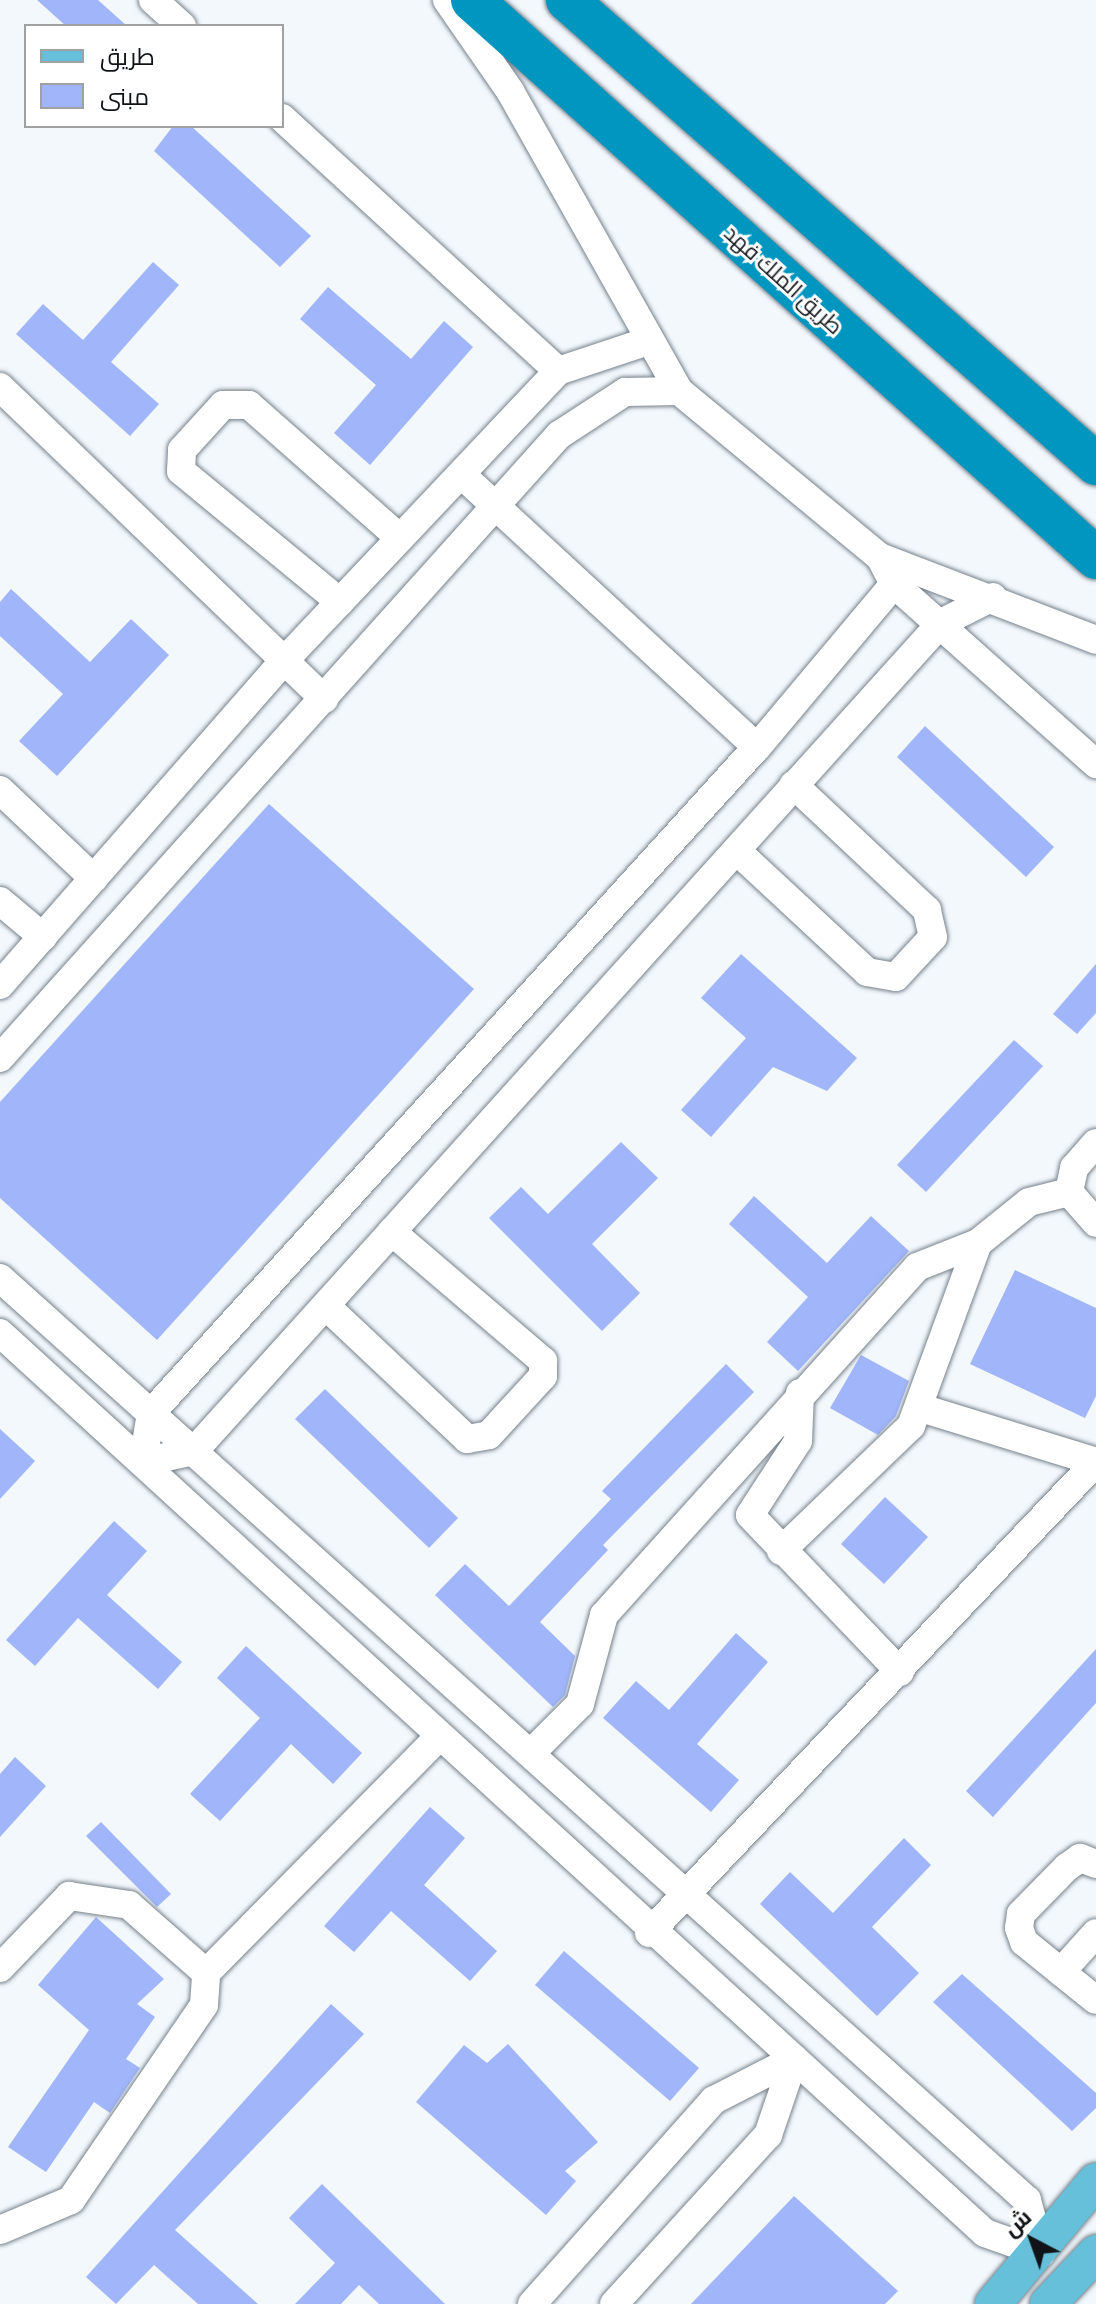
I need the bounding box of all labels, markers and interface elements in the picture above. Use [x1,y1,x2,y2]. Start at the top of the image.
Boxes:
legend [24,24,284,128]
text: طريق [100,41,155,70]
text: مبنى [100,81,149,110]
street label: طريق الملك فهد [719,219,849,339]
north arrow [992,2200,1072,2280]
text: ش [997,2203,1035,2241]

